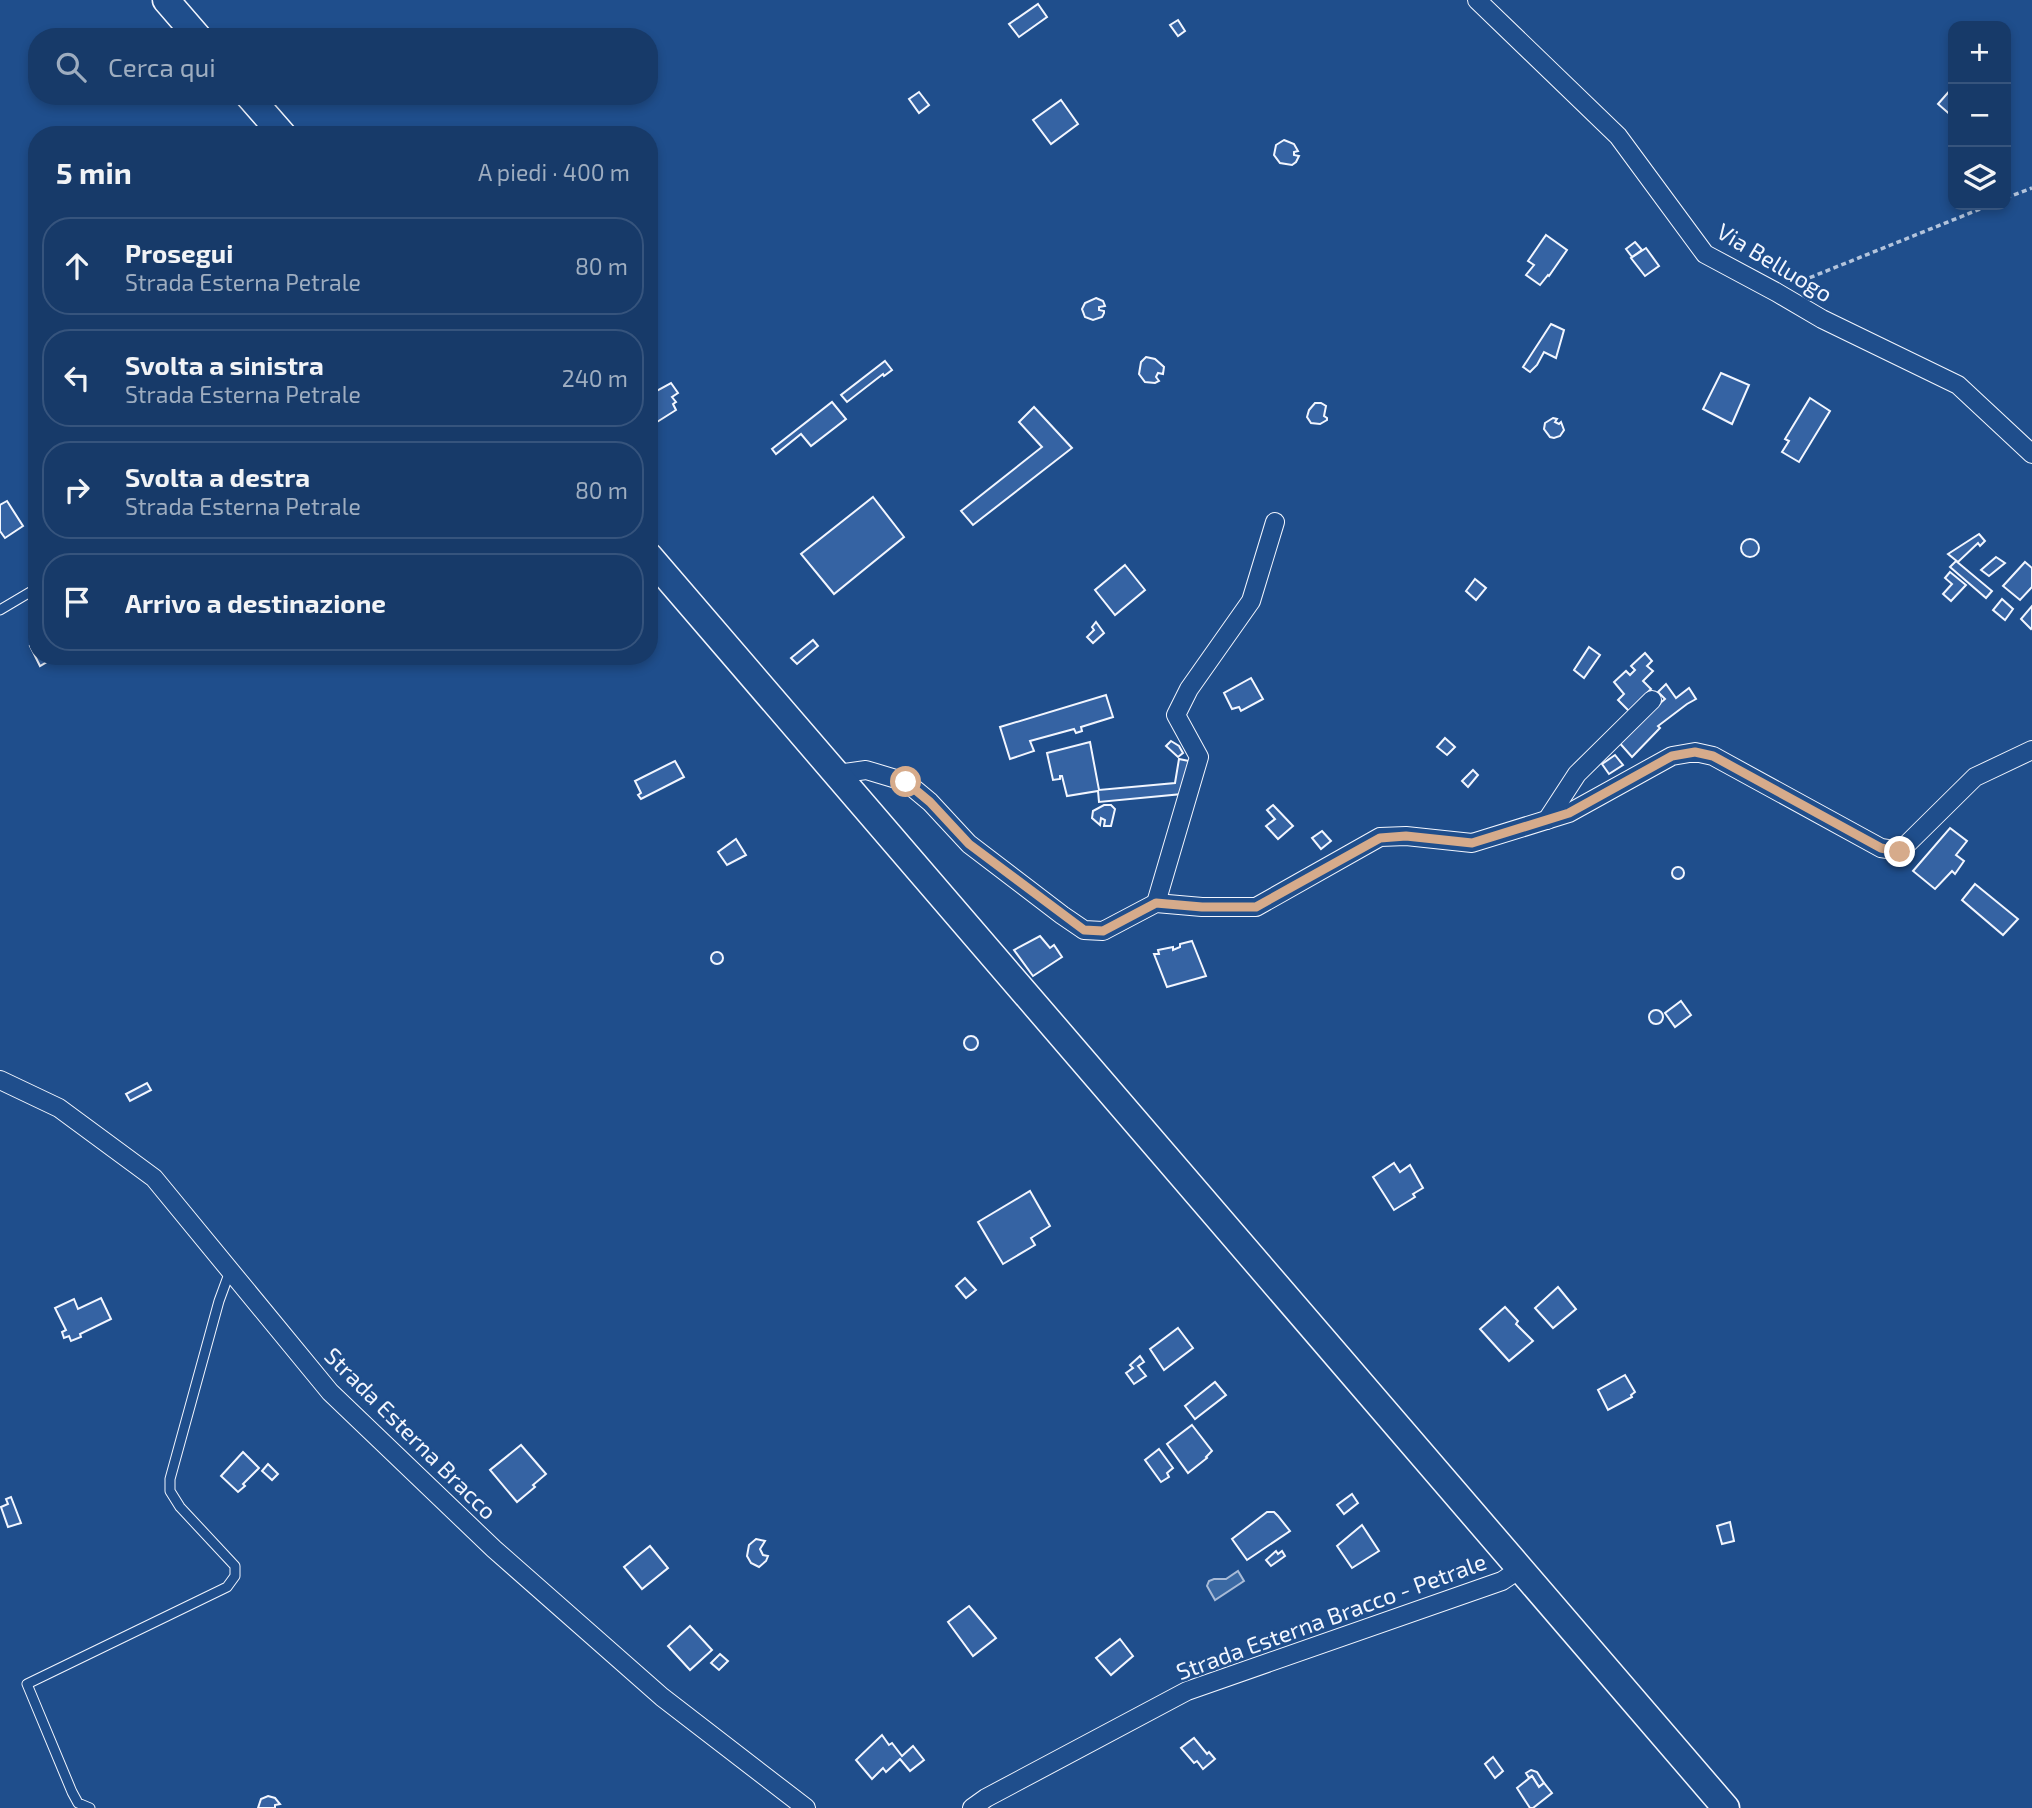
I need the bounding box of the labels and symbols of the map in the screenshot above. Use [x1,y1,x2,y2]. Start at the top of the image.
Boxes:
street label: Via Belluogo [1712,217,1838,307]
route start [890,766,921,797]
route end [1884,836,1915,867]
street label: Strada Esterna Bracco [319,1341,503,1525]
street label: Strada Esterna Bracco - Petrale [1172,1547,1490,1685]

